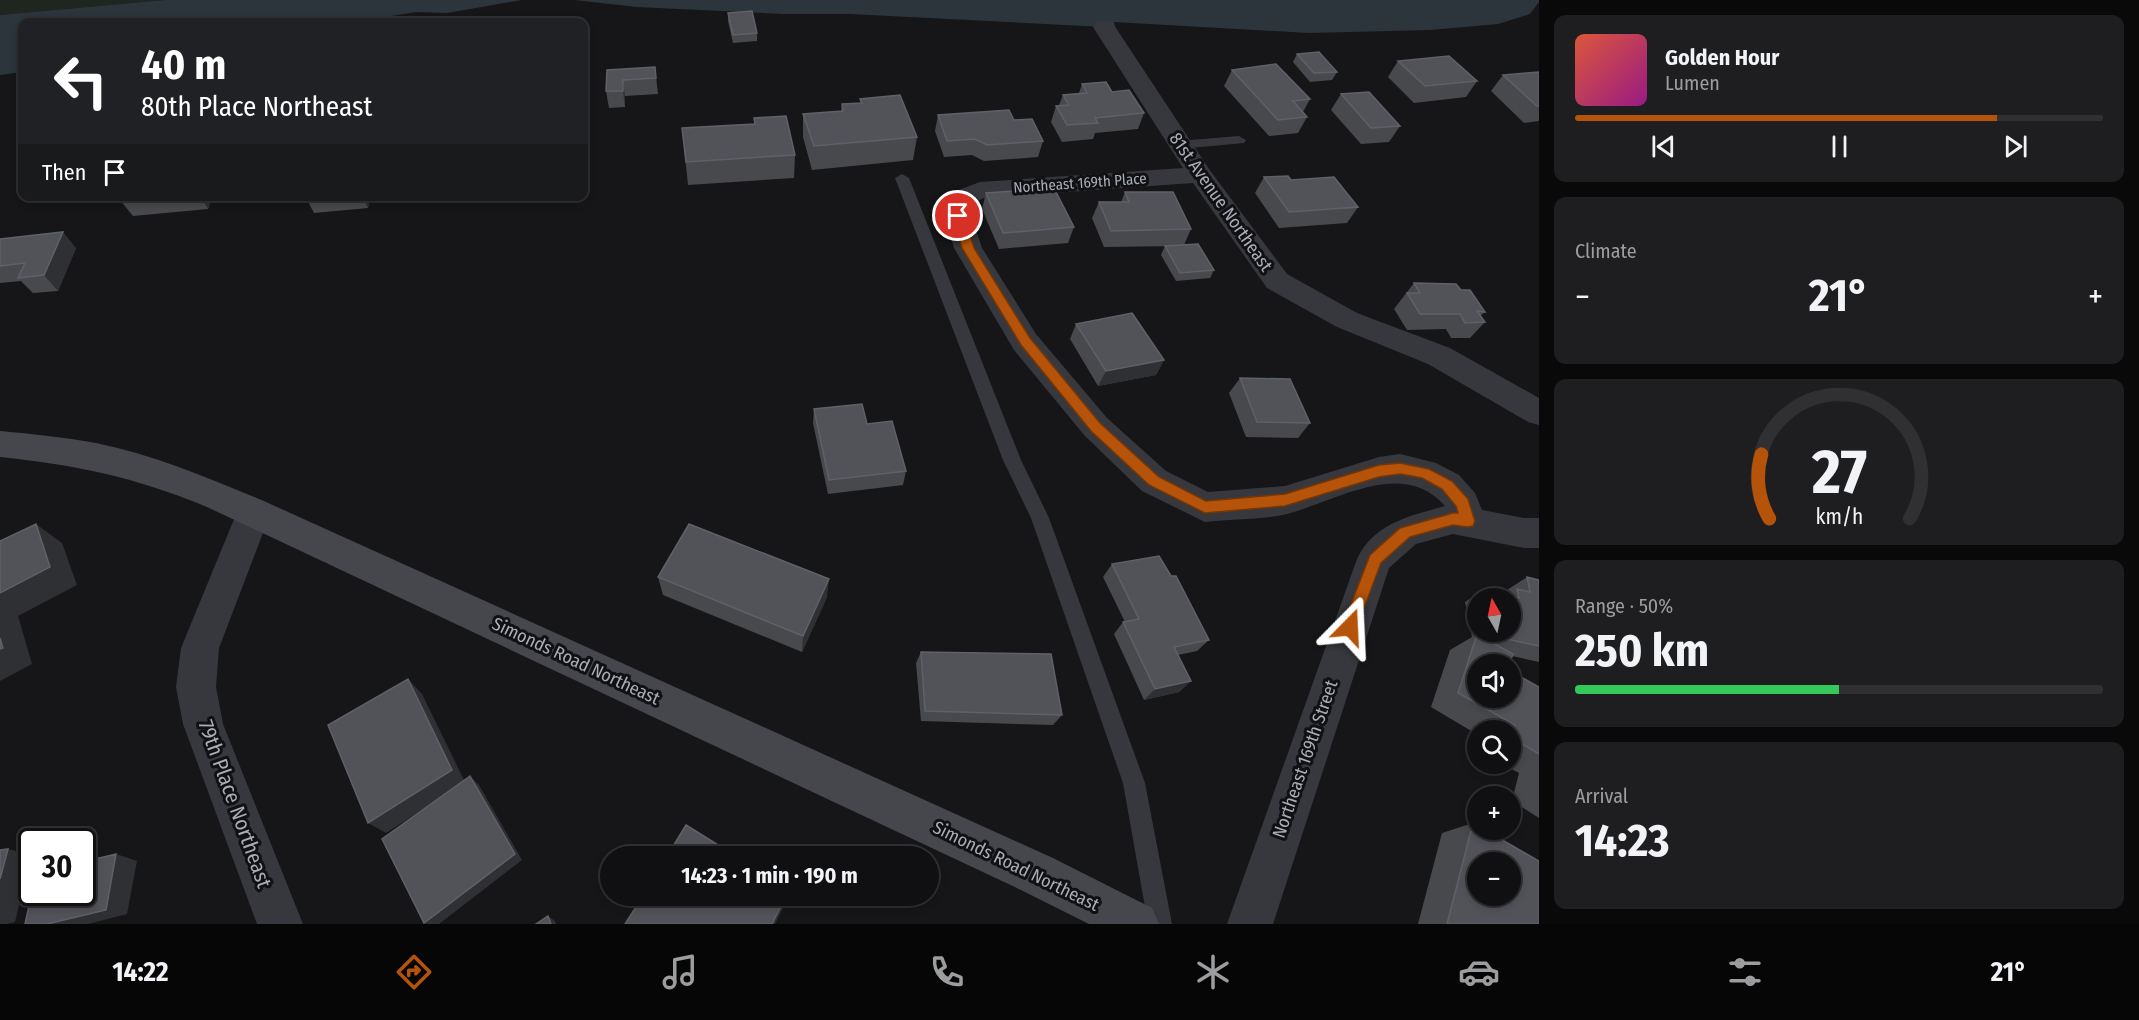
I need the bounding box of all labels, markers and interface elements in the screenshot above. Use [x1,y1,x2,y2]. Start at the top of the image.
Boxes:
text: 40 m [141,40,226,90]
icon: left [42,42,120,120]
text: Golden Hour [1665,44,1779,71]
text: Lumen [1665,71,1720,95]
text: 80th Place Northeast [141,91,372,123]
street label: 81st Avenue Northeast [1165,128,1277,276]
icon: previous [1647,130,1680,163]
icon: pause [1823,130,1856,163]
icon: next [1999,130,2032,163]
icon: arrive [98,156,131,189]
text: Then [42,159,86,186]
street label: Northeast 169th Place [1013,169,1147,197]
pin [932,190,983,241]
icon: arrive [941,199,974,232]
text: Climate [1575,239,1637,263]
text: 21° [1809,269,1869,323]
text: − [1575,277,1590,317]
text: + [2088,277,2103,317]
text: 27 [1810,435,1867,510]
text: km/h [1815,504,1863,530]
north arrow [1467,588,1521,642]
map controls [1467,588,1521,906]
text: Range · 50% [1575,594,1673,618]
position arrow [1318,595,1382,659]
street label: Simonds Road Northeast [489,612,663,710]
text: 250 km [1575,624,1709,678]
button: sound [1467,654,1521,708]
street label: Northeast 169th Street [1268,677,1342,841]
street label: 79th Place Northeast [193,716,278,892]
button: search [1467,720,1521,774]
text: Arrival [1575,784,1628,808]
button: + [1467,786,1521,840]
text: 14:23 [1575,814,1670,868]
street label: Simonds Road Northeast [929,816,1103,916]
speed limit sign: 30 [18,828,96,906]
button: − [1467,852,1521,906]
text: 14:23 · 1 min · 190 m [681,862,858,889]
icon: directions [393,951,435,993]
icon: music [659,951,701,993]
icon: phone [926,951,968,993]
icon: climate [1192,951,1234,993]
icon: car [1458,951,1500,993]
icon: filters [1724,951,1766,993]
text: 14:22 [112,956,169,988]
text: 21° [1991,956,2027,988]

